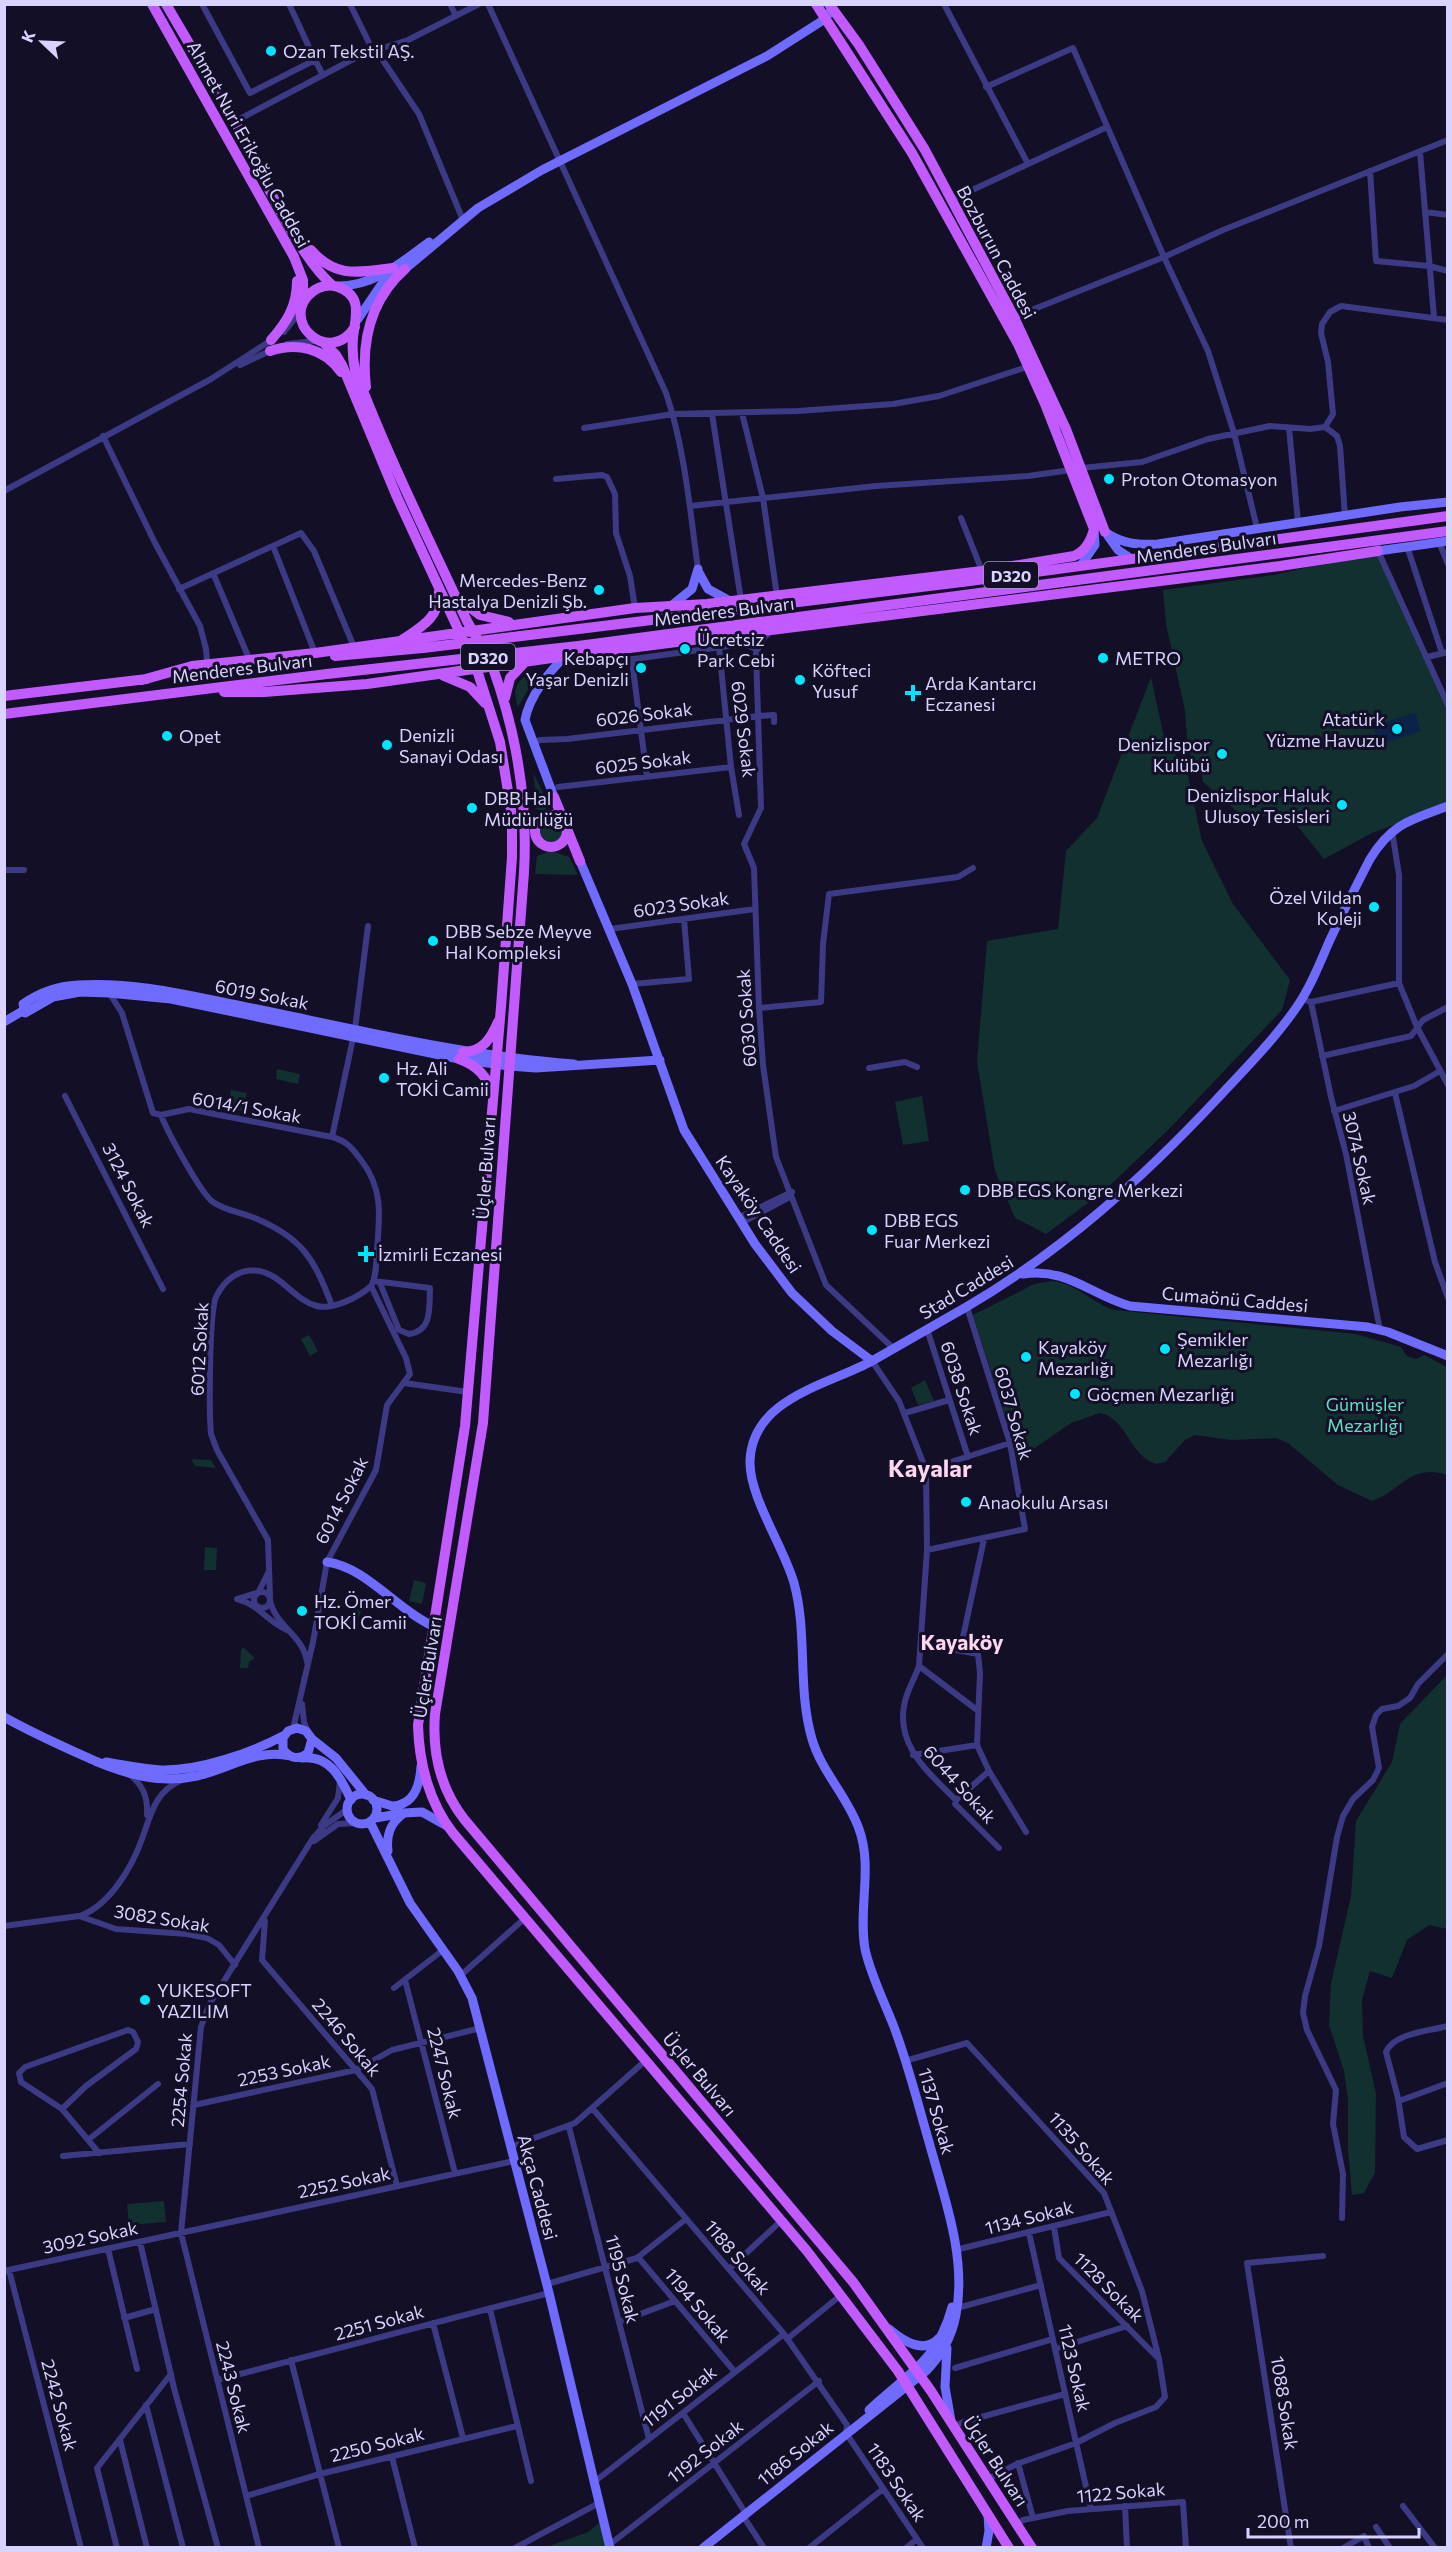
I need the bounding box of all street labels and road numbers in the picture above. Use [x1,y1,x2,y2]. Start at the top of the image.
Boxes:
street label: Ahmet Nuri Erikoğlu Caddesi [183,37,315,251]
street label: Bozburun Caddesi [953,182,1041,322]
street label: Menderes Bulvarı [1134,526,1278,568]
road number: D320 [984,562,1038,588]
street label: Menderes Bulvarı [652,591,796,631]
road number: D320 [461,644,515,670]
street label: Menderes Bulvarı [170,648,314,688]
street label: 6029 Sokak [727,679,761,779]
street label: 6026 Sokak [594,697,694,731]
street label: 6025 Sokak [594,745,693,779]
street label: 6023 Sokak [632,886,731,922]
street label: 6030 Sokak [732,968,760,1068]
street label: 6019 Sokak [213,974,311,1014]
street label: 6014/1 Sokak [191,1087,304,1127]
street label: 3074 Sokak [1339,1109,1381,1207]
street label: Üçler Bulvarı [470,1116,500,1220]
street label: 3124 Sokak [98,1139,160,1231]
street label: Kayaköy Caddesi [712,1151,806,1277]
street label: Stad Caddesi [915,1250,1017,1324]
street label: Cumaönü Caddesi [1161,1282,1309,1316]
street label: 6012 Sokak [186,1301,212,1397]
street label: 6038 Sokak [936,1338,988,1438]
street label: 6037 Sokak [990,1364,1038,1462]
street label: 6014 Sokak [310,1453,372,1547]
street label: Üçler Bulvarı [408,1614,446,1720]
street label: 6044 Sokak [919,1740,1001,1828]
street label: 3082 Sokak [113,1900,212,1936]
street label: 2246 Sokak [308,1994,386,2081]
street label: 2247 Sokak [423,2025,467,2121]
street label: Üçler Bulvarı [658,2027,742,2121]
street label: 2254 Sokak [166,2032,196,2128]
street label: 2253 Sokak [236,2049,333,2091]
street label: 1137 Sokak [914,2065,960,2157]
street label: 1135 Sokak [1044,2107,1120,2189]
street label: Akça Caddesi [513,2132,563,2242]
street label: 2252 Sokak [296,2161,392,2203]
street label: 1134 Sokak [983,2195,1076,2239]
street label: 1188 Sokak [700,2215,776,2299]
street label: 3092 Sokak [40,2216,140,2258]
street label: 1195 Sokak [601,2233,645,2326]
street label: 1128 Sokak [1069,2247,1149,2327]
street label: 1194 Sokak [660,2263,736,2347]
street label: 2251 Sokak [332,2299,426,2344]
street label: 1123 Sokak [1054,2322,1096,2414]
street label: 2243 Sokak [212,2339,256,2436]
street label: 1088 Sokak [1267,2354,1303,2452]
street label: 2242 Sokak [37,2357,83,2453]
street label: 1191 Sokak [638,2360,721,2432]
street label: Üçler Bulvarı [959,2412,1033,2510]
street label: 1192 Sokak [663,2414,747,2487]
street label: 1186 Sokak [753,2416,837,2490]
street label: 2250 Sokak [328,2422,426,2466]
street label: 1183 Sokak [863,2438,931,2526]
street label: 1122 Sokak [1076,2477,1167,2507]

